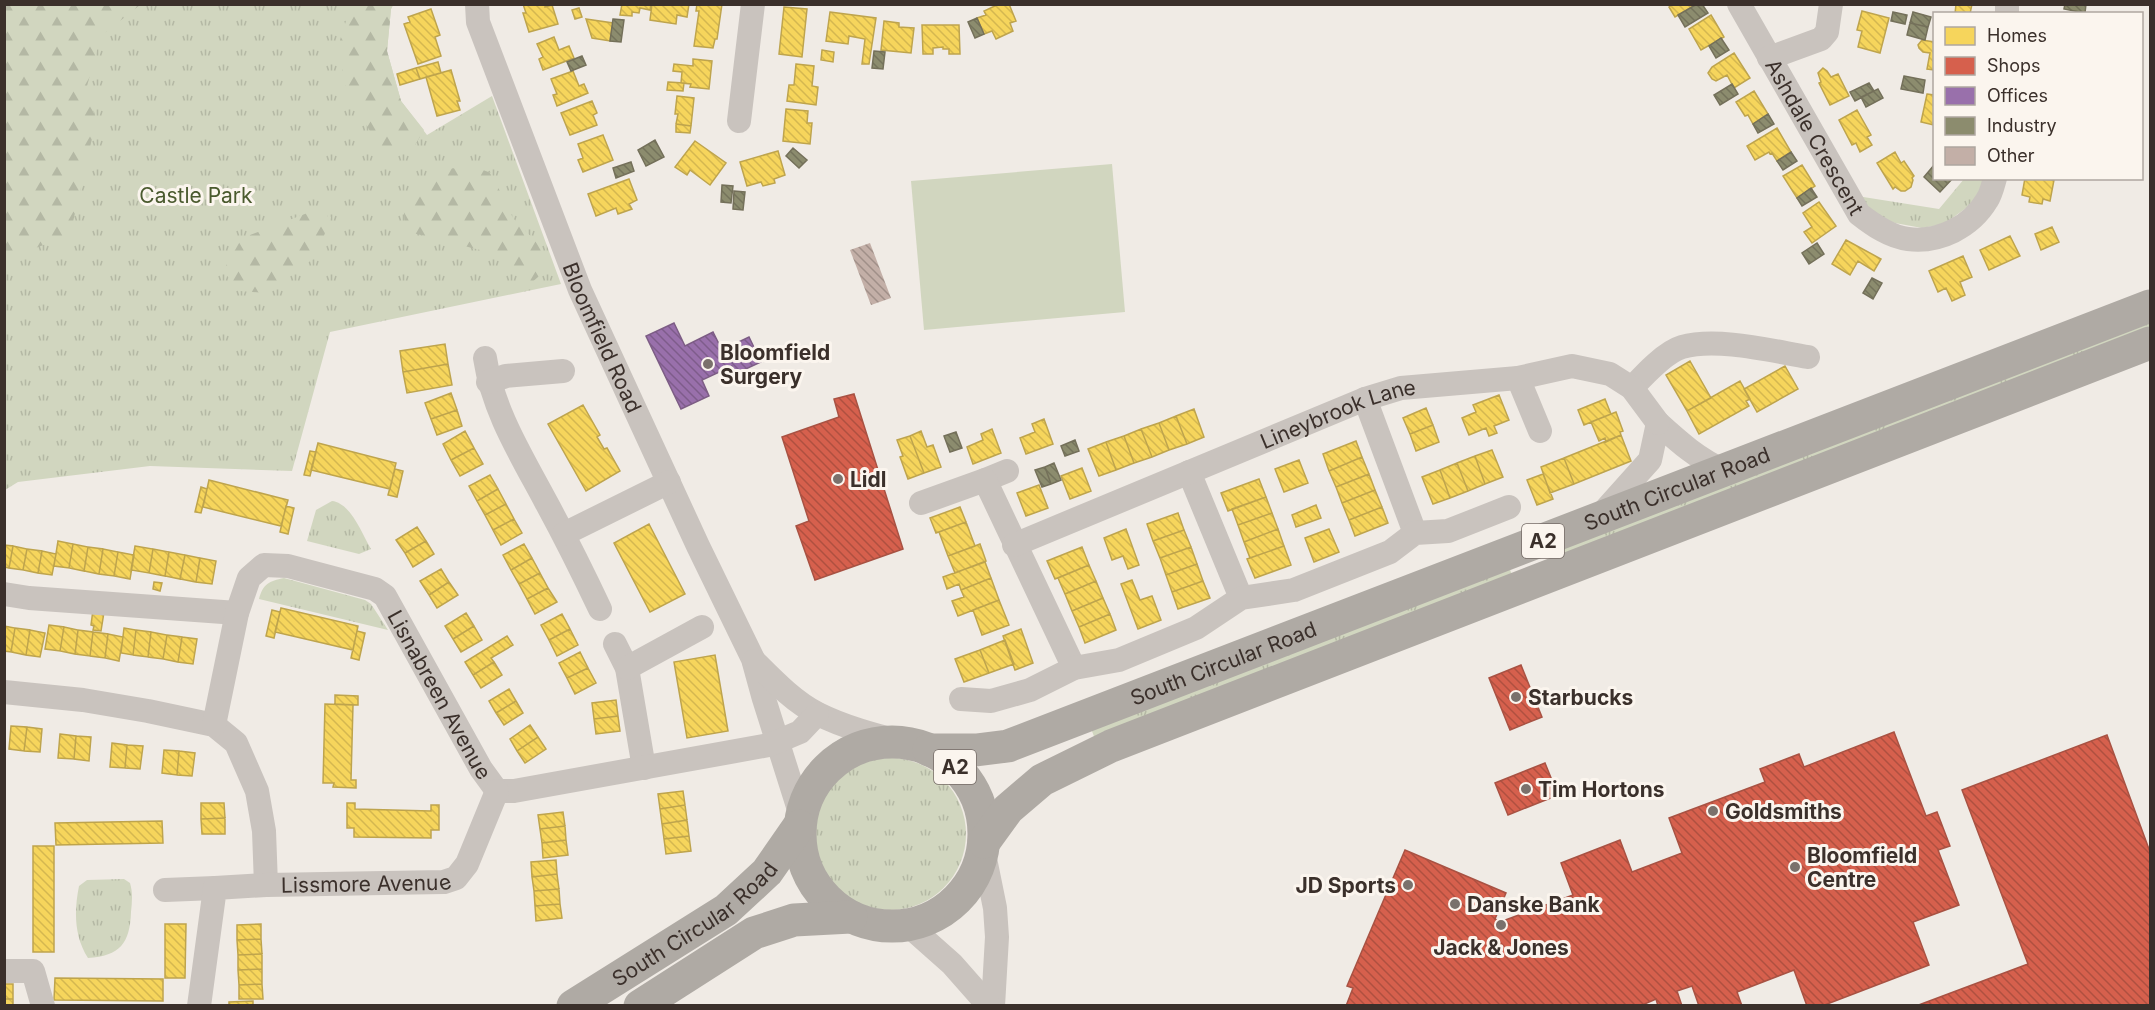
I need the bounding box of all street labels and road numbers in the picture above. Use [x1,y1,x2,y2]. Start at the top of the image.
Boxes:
street label: Ashdale Crescent [1760,54,1869,219]
street label: Bloomfield Road [558,259,647,416]
street label: Lineybrook Lane [1256,374,1416,454]
street label: South Circular Road [1580,441,1773,535]
road number: A2 [1522,524,1564,558]
street label: Lisnabreen Avenue [383,606,497,784]
street label: South Circular Road [1127,616,1320,710]
road number: A2 [934,750,976,784]
street label: South Circular Road [607,857,783,991]
street label: Lissmore Avenue [281,868,454,897]

